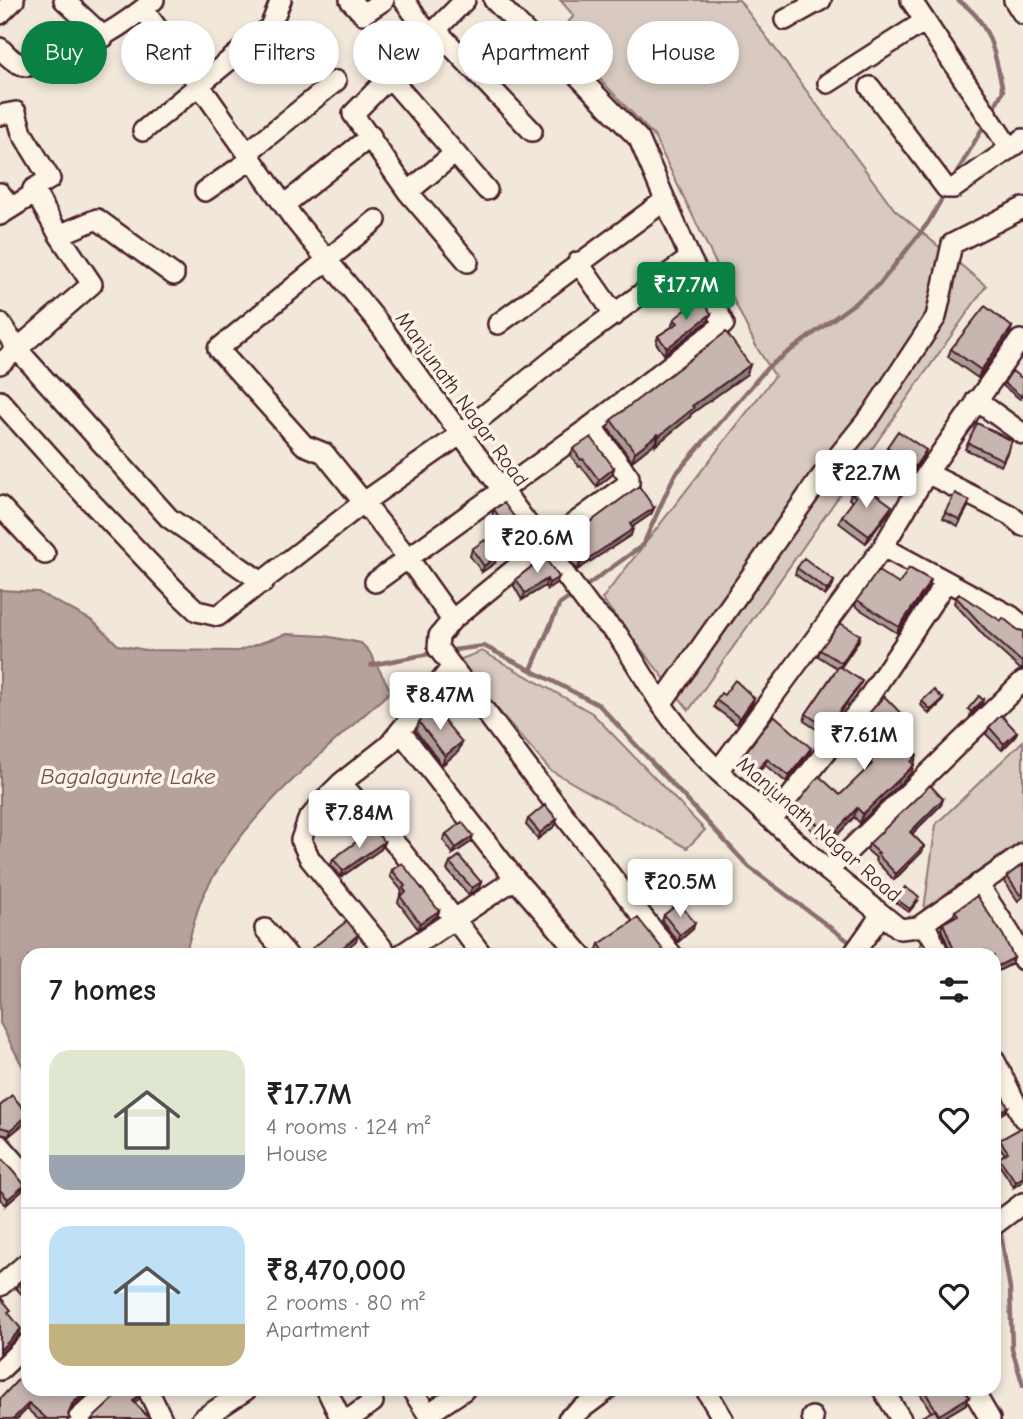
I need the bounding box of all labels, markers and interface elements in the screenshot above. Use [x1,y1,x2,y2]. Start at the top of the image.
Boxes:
chip: Buy [21,21,107,84]
chip: Rent [121,21,215,84]
chip: Filters [229,21,339,84]
chip: New [353,21,444,84]
chip: Apartment [458,21,613,84]
chip: House [627,21,739,84]
pin: ₹17.7M [629,262,743,322]
text: ₹17.7M [653,271,719,298]
street label: Manjunath Nagar Road [391,307,533,491]
pin: ₹22.7M [809,450,923,510]
text: ₹22.7M [831,459,901,486]
pin: ₹20.6M [480,516,594,575]
text: ₹20.6M [501,524,573,551]
pin: ₹8.47M [383,672,497,732]
text: ₹8.47M [406,681,474,708]
pin: ₹7.61M [807,712,921,772]
text: ₹7.61M [830,721,898,748]
street label: Manjunath Nagar Road [732,751,906,907]
water label: Bagalagunte Lake [40,763,216,790]
pin: ₹7.84M [302,790,416,850]
text: ₹7.84M [325,799,393,826]
pin: ₹20.5M [623,860,737,919]
text: ₹20.5M [644,868,716,895]
icon: filters [935,971,973,1009]
text: 7 homes [49,973,156,1008]
text: ₹17.7M [266,1077,352,1112]
icon: home [105,1078,189,1162]
icon: heart [935,1101,973,1139]
text: 4 rooms · 124 m² [266,1113,430,1140]
text: House [266,1140,328,1167]
text: ₹8,470,000 [266,1253,406,1288]
icon: home [105,1254,189,1338]
icon: heart [935,1277,973,1315]
text: 2 rooms · 80 m² [266,1289,425,1316]
text: Apartment [266,1316,369,1343]

